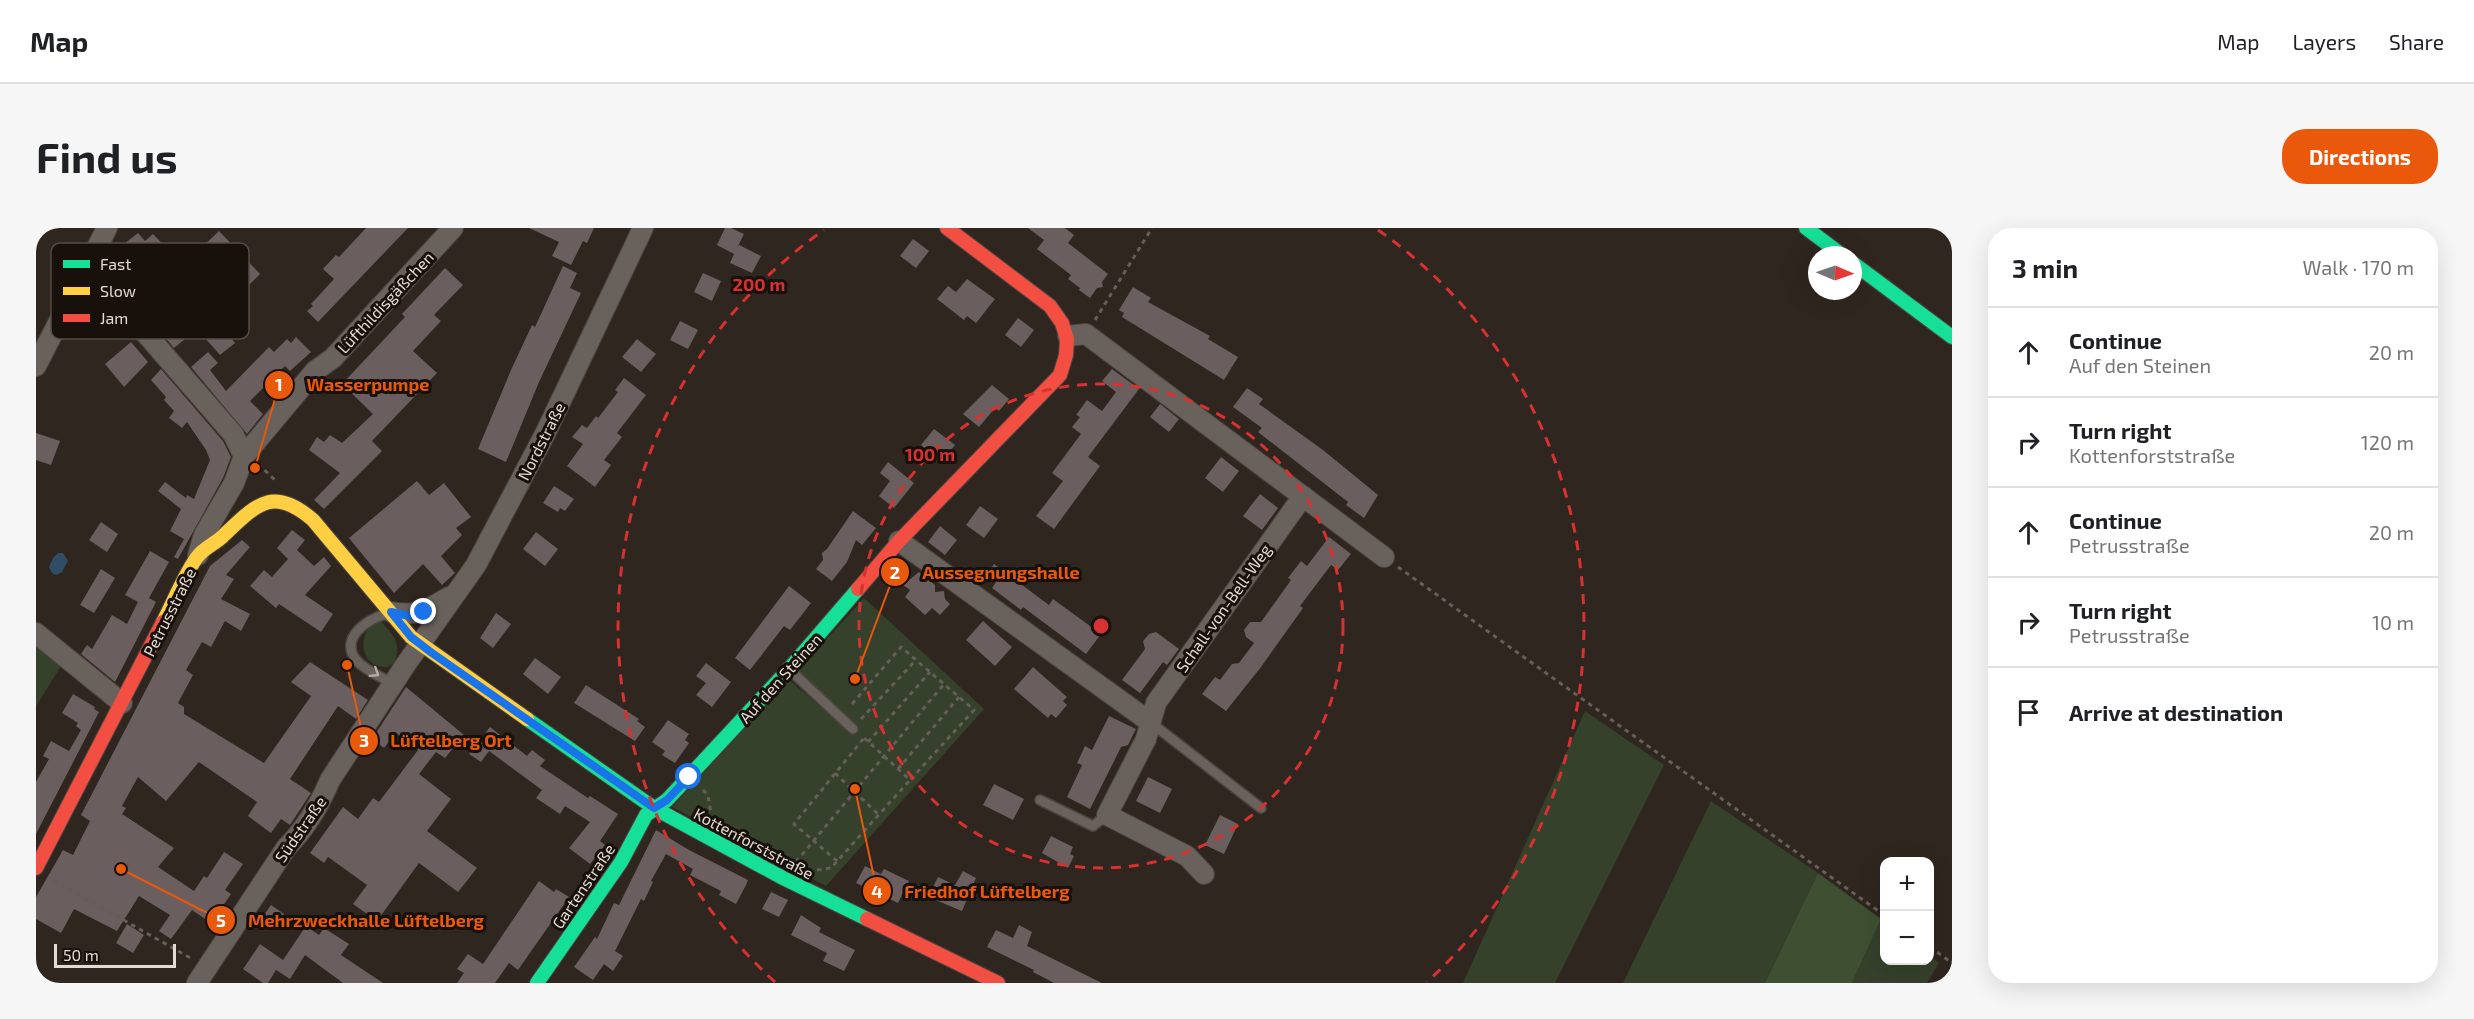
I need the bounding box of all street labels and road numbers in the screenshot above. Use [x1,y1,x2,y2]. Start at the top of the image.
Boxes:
street label: Lüfthildisgäßchen [333,247,437,357]
street label: Nordstraße [513,399,569,483]
street label: Schall-von-Bell-Weg [1172,540,1275,676]
street label: Petrusstraße [139,565,199,659]
street label: Auf den Steinen [735,629,825,727]
street label: Südstraße [270,792,330,866]
street label: Kottenforststraße [691,803,817,883]
street label: Gartenstraße [548,840,618,932]

